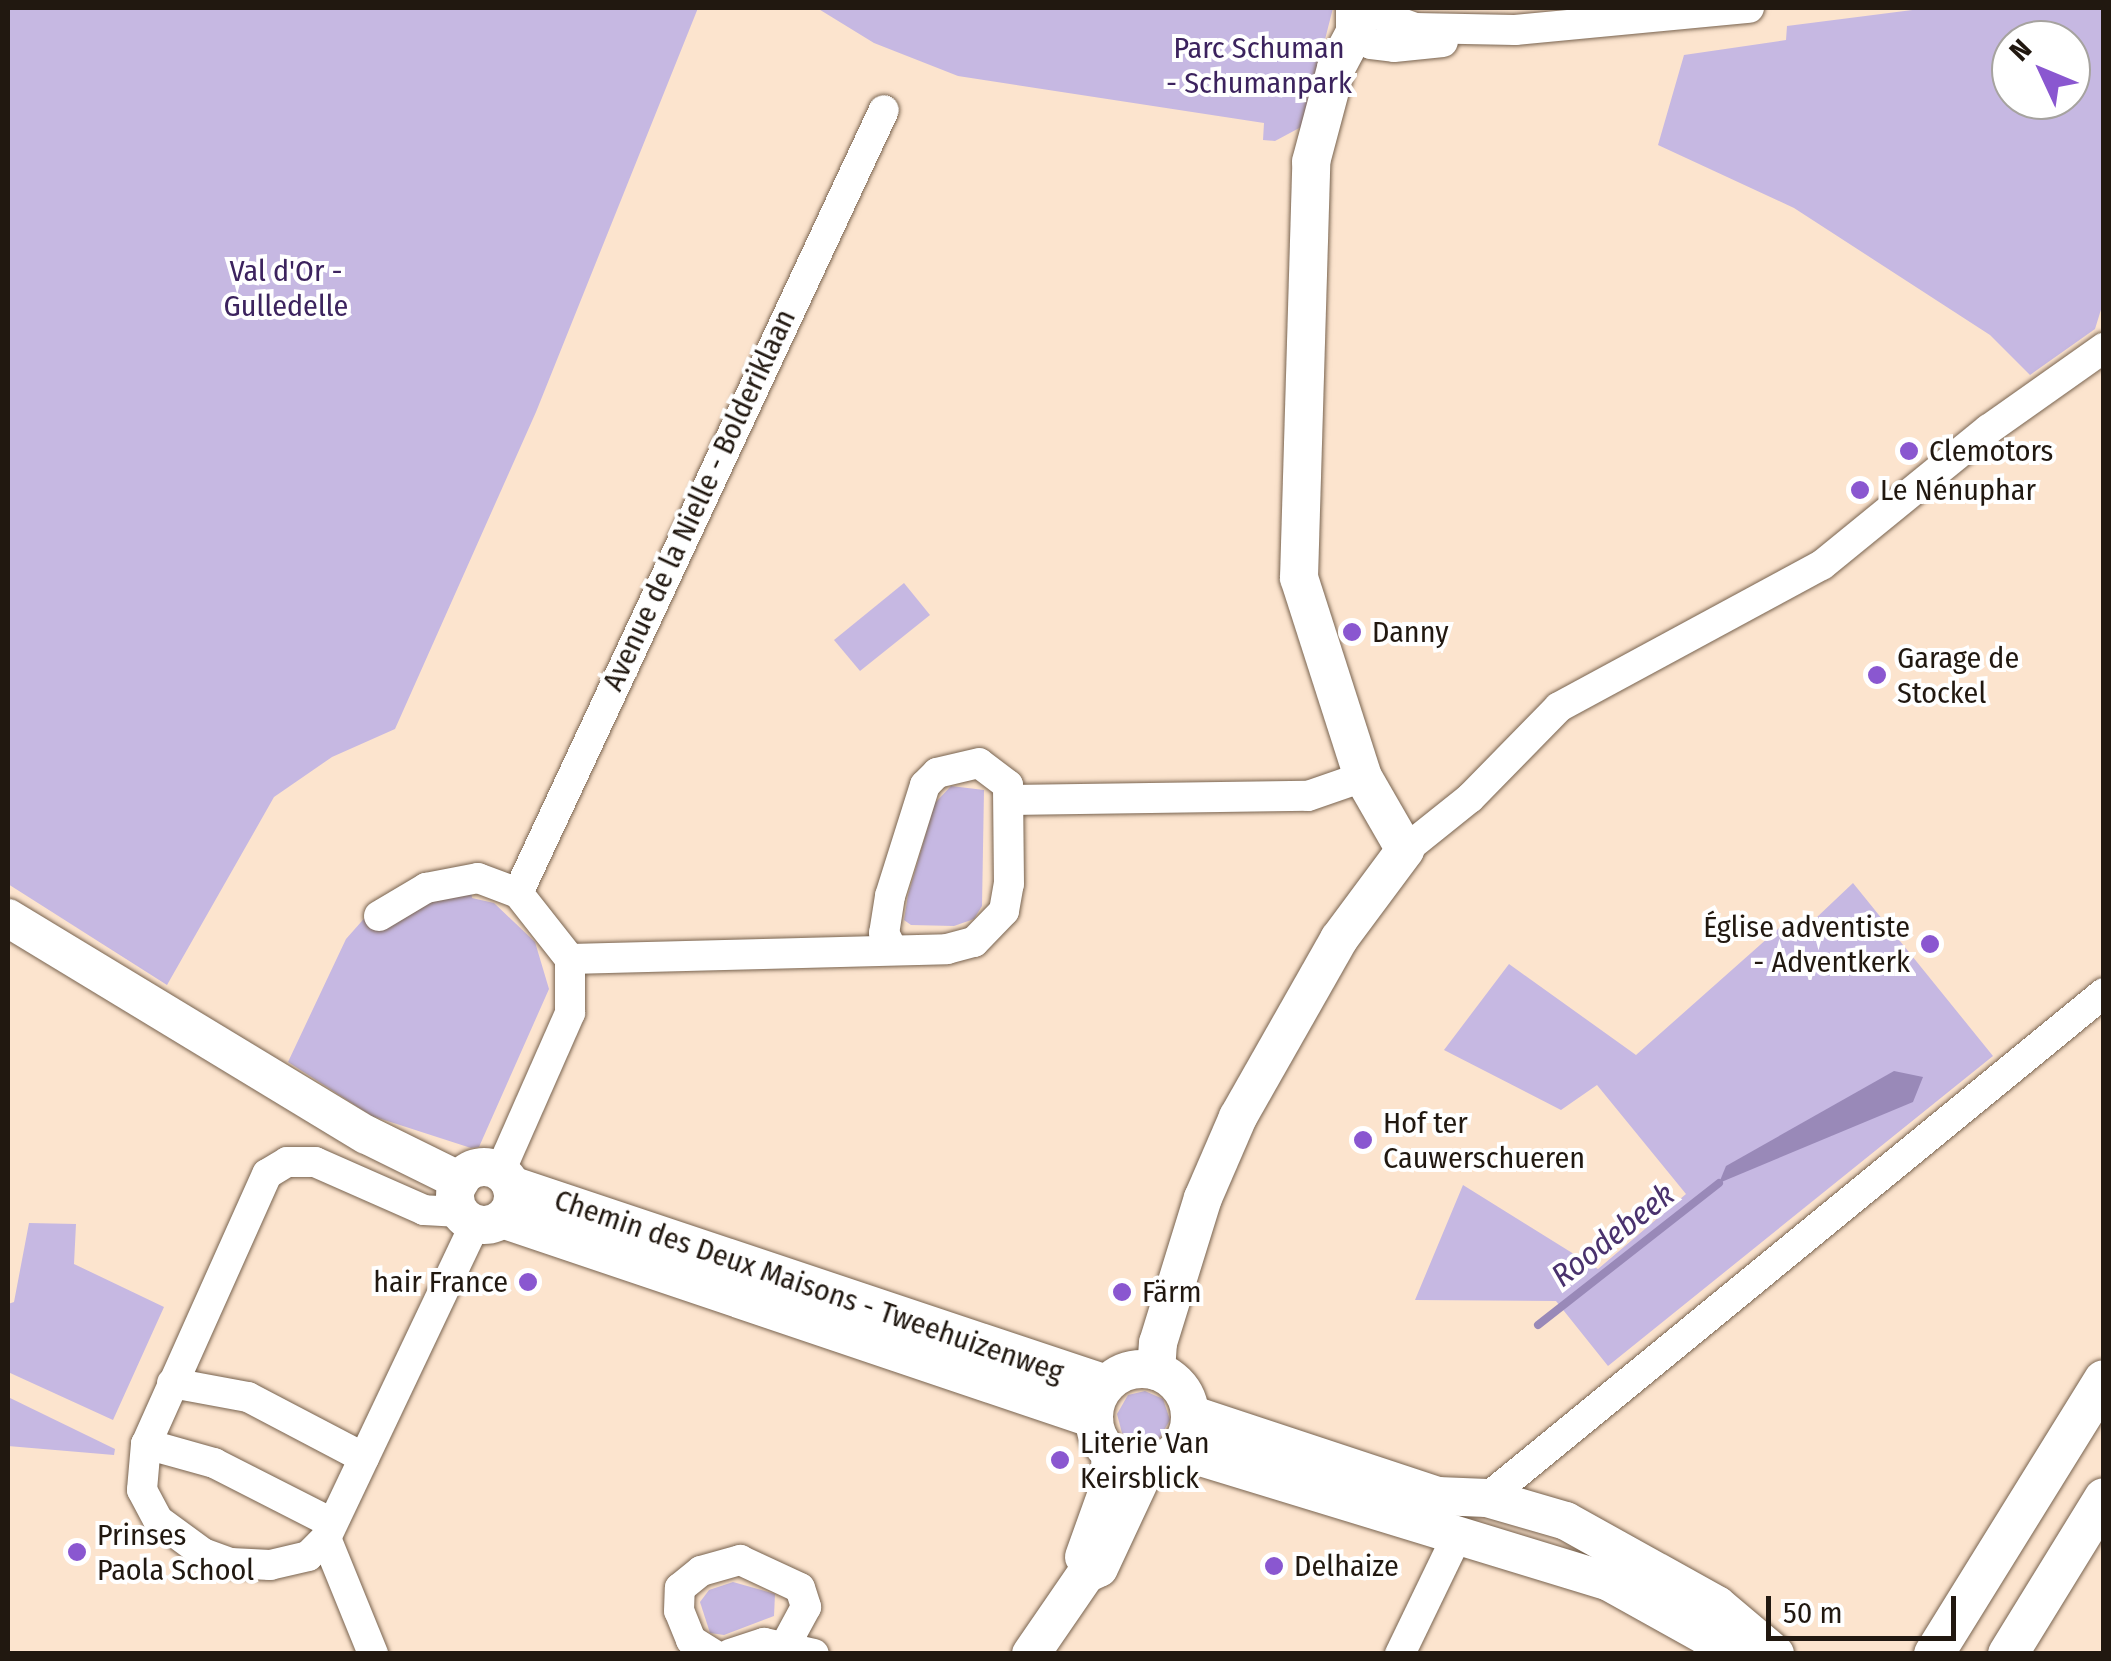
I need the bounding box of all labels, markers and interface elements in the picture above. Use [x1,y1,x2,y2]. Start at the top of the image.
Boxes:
north arrow [1991,20,2091,120]
park label: Parc Schuman - Schumanpark [1166,30,1352,100]
text: N [2003,33,2038,68]
park label: Val d'Or - Gulledelle [224,253,348,324]
street label: Avenue de la Nielle - Bolderiklaan [595,304,803,696]
place label: Clemotors [1929,433,2053,469]
marker: Clemotors [1898,440,1920,462]
place label: Le Nénuphar [1880,472,2036,508]
marker: Le Nénuphar [1849,479,1871,501]
place label: Danny [1372,614,1449,650]
marker: Danny [1341,621,1363,643]
place label: Garage de Stockel [1897,640,2019,710]
marker: Garage de Stockel [1866,664,1888,686]
place label: Église adventiste - Adventkerk [1703,909,1910,980]
marker: Église adventiste - Adventkerk [1919,933,1941,955]
place label: Hof ter Cauwerschueren [1383,1105,1585,1176]
marker: Hof ter Cauwerschueren [1352,1129,1374,1151]
water label: Roodebeek [1544,1175,1682,1295]
street label: Chemin des Deux Maisons - Tweehuizenweg [550,1182,1068,1390]
place label: hair France [373,1264,508,1300]
marker: hair France [517,1271,539,1293]
place label: Färm [1142,1274,1202,1310]
marker: Färm [1111,1281,1133,1303]
place label: Literie Van Keirsblick [1080,1425,1210,1496]
marker: Literie Van Keirsblick [1049,1449,1071,1471]
place label: Prinses Paola School [97,1517,254,1588]
marker: Prinses Paola School [66,1541,88,1563]
place label: Delhaize [1294,1548,1399,1584]
marker: Delhaize [1263,1555,1285,1577]
scale bar [1771,1576,1961,1638]
text: 50 m [1783,1595,1843,1631]

